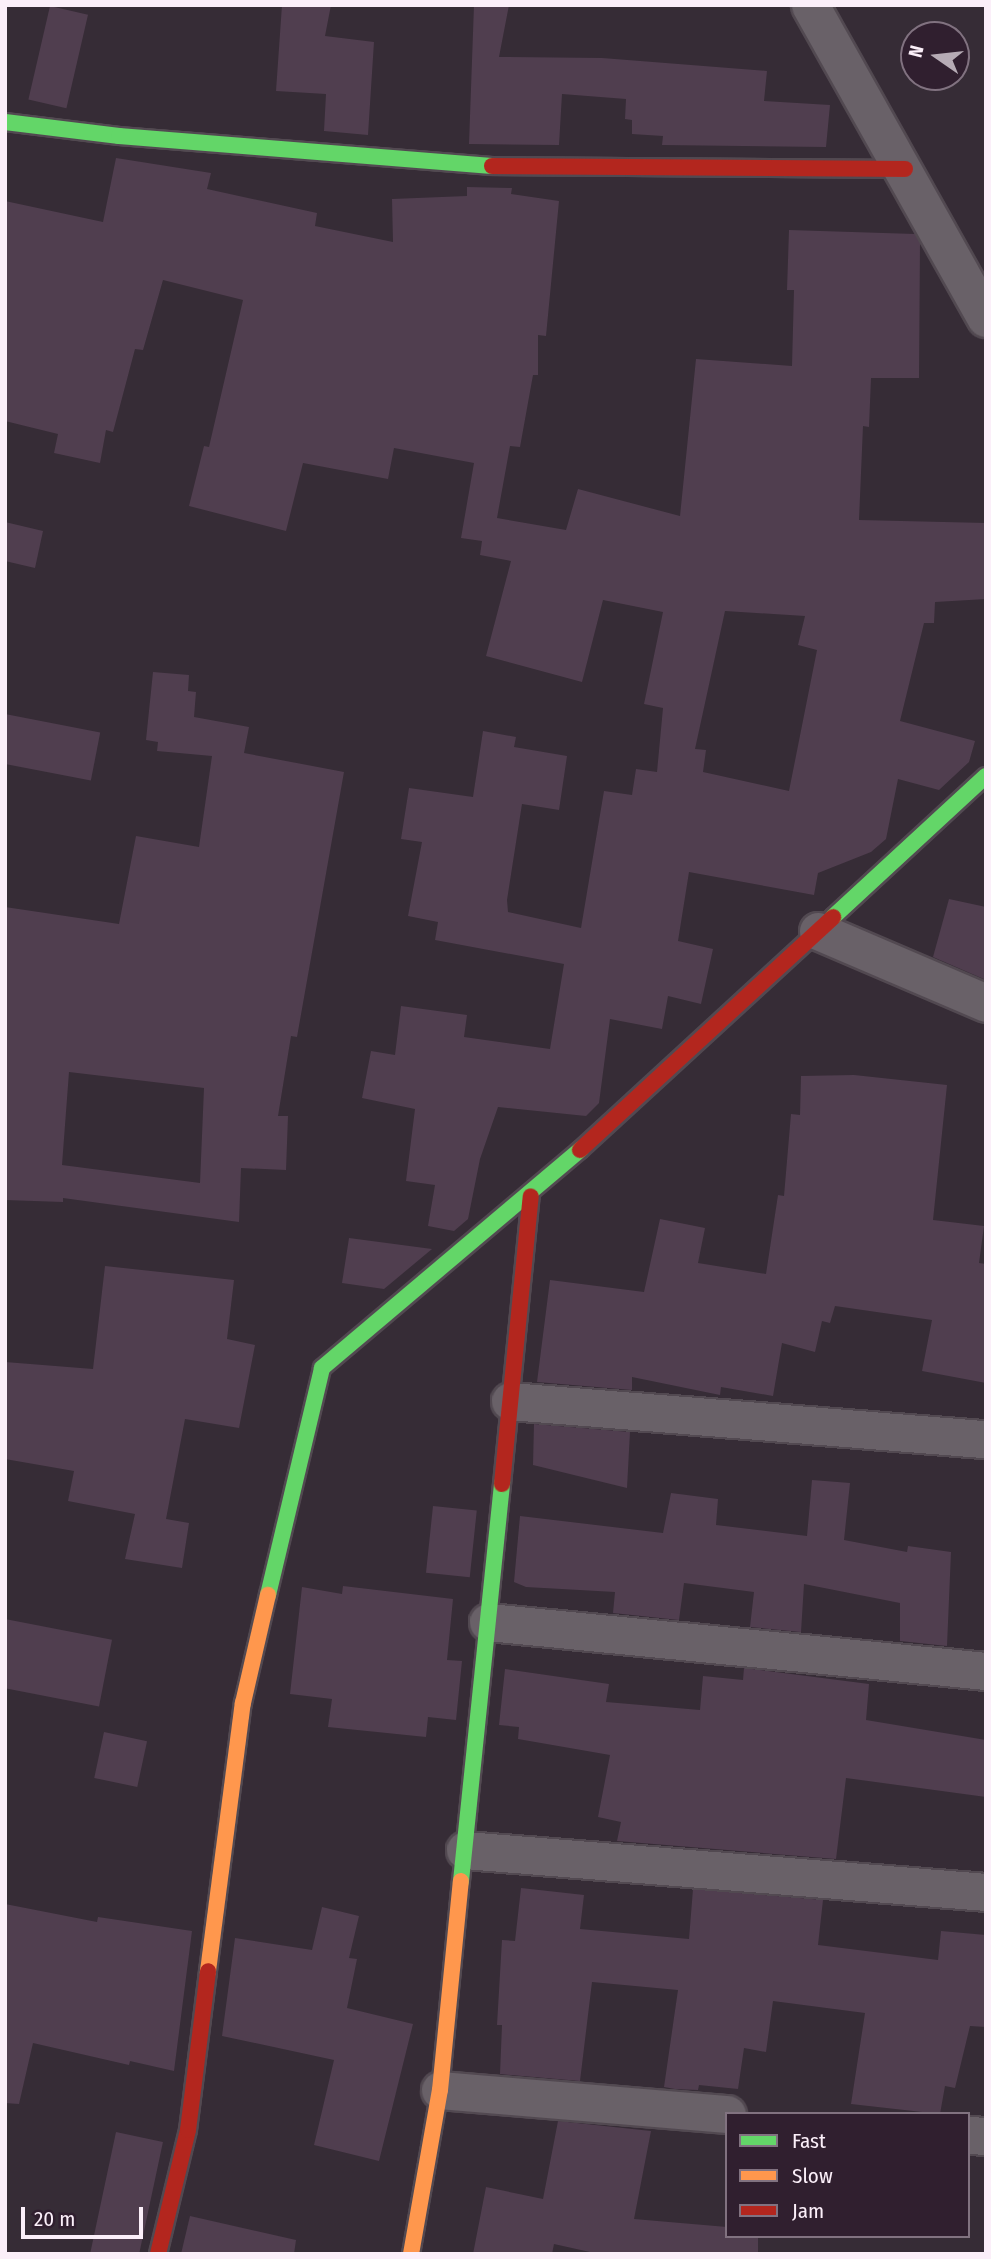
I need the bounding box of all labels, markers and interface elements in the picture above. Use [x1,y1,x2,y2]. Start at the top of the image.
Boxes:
north arrow [900,21,970,91]
text: N [904,43,929,60]
legend [725,2112,970,2238]
text: Fast [792,2128,826,2154]
text: Slow [792,2163,833,2189]
scale bar [24,2192,147,2236]
text: Jam [792,2198,824,2224]
text: 20 m [34,2206,75,2232]

